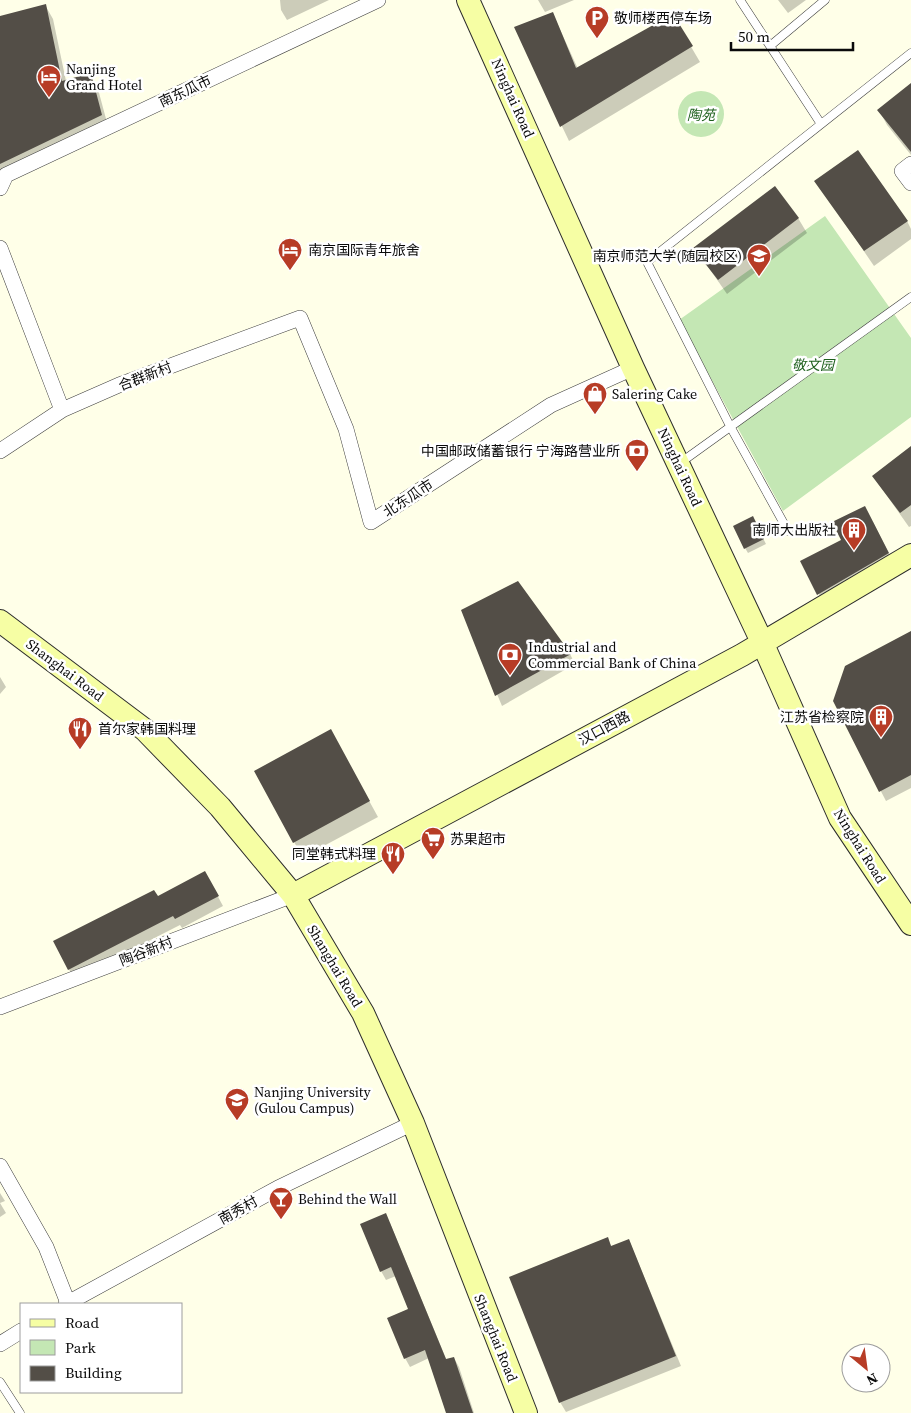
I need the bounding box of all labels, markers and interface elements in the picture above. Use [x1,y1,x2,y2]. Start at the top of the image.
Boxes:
parking icon: 敬师楼西停车场 [584,5,610,39]
place label: 敬师楼西停车场 [614,8,712,28]
scale bar [731,20,854,52]
text: 50 m [738,26,770,47]
street label: Ninghai Road [487,55,539,141]
place label: Nanjing Grand Hotel [66,59,142,95]
hotel icon: Nanjing Grand Hotel [36,64,62,98]
street label: 南东瓜市 [155,70,215,112]
park label: 陶苑 [687,105,717,125]
hotel icon: 南京国际青年旅舍 [277,237,303,271]
place label: 南京国际青年旅舍 [308,240,420,260]
school or university icon: 南京师范大学(随园校区) [746,243,772,277]
place label: 南京师范大学(随园校区) [593,246,742,266]
park label: 敬文园 [792,355,836,375]
street label: 合群新村 [115,357,175,395]
shop icon: Salering Cake [582,381,608,415]
place label: Salering Cake [612,384,697,404]
street label: Ninghai Road [653,424,707,510]
bank icon: 中国邮政储蓄银行 宁海路营业所 [624,438,650,472]
place label: 中国邮政储蓄银行 宁海路营业所 [421,441,620,461]
street label: 北东瓜市 [379,474,437,522]
building icon: 南师大出版社 [841,517,867,551]
place label: 南师大出版社 [752,520,836,540]
street label: Shanghai Road [22,634,108,706]
place label: Industrial and Commercial Bank of China [528,637,697,673]
bank icon: Industrial and Commercial Bank of China [497,642,523,676]
building icon: 江苏省检察院 [868,704,894,738]
street label: 汉口西路 [575,706,633,750]
place label: 江苏省检察院 [780,707,864,727]
restaurant icon: 首尔家韩国料理 [67,716,93,750]
place label: 首尔家韩国料理 [98,719,196,739]
street label: Ninghai Road [829,805,891,887]
supermarket icon: 苏果超市 [420,826,446,860]
place label: 苏果超市 [450,829,506,849]
restaurant icon: 同堂韩式料理 [380,841,406,875]
place label: 同堂韩式料理 [292,844,376,864]
street label: Shanghai Road [303,921,367,1011]
street label: 陶谷新村 [116,932,176,970]
place label: Nanjing University (Gulou Campus) [254,1082,371,1118]
school or university icon: Nanjing University (Gulou Campus) [224,1087,250,1121]
bar icon: Behind the Wall [268,1186,294,1220]
place label: Behind the Wall [298,1189,397,1209]
street label: 南秀村 [215,1191,261,1229]
street label: Shanghai Road [469,1291,523,1385]
legend [20,1303,182,1393]
text: Road [65,1312,99,1333]
text: Park [65,1337,97,1358]
north arrow [841,1343,891,1393]
text: Building [65,1362,122,1383]
text: N [863,1368,882,1391]

